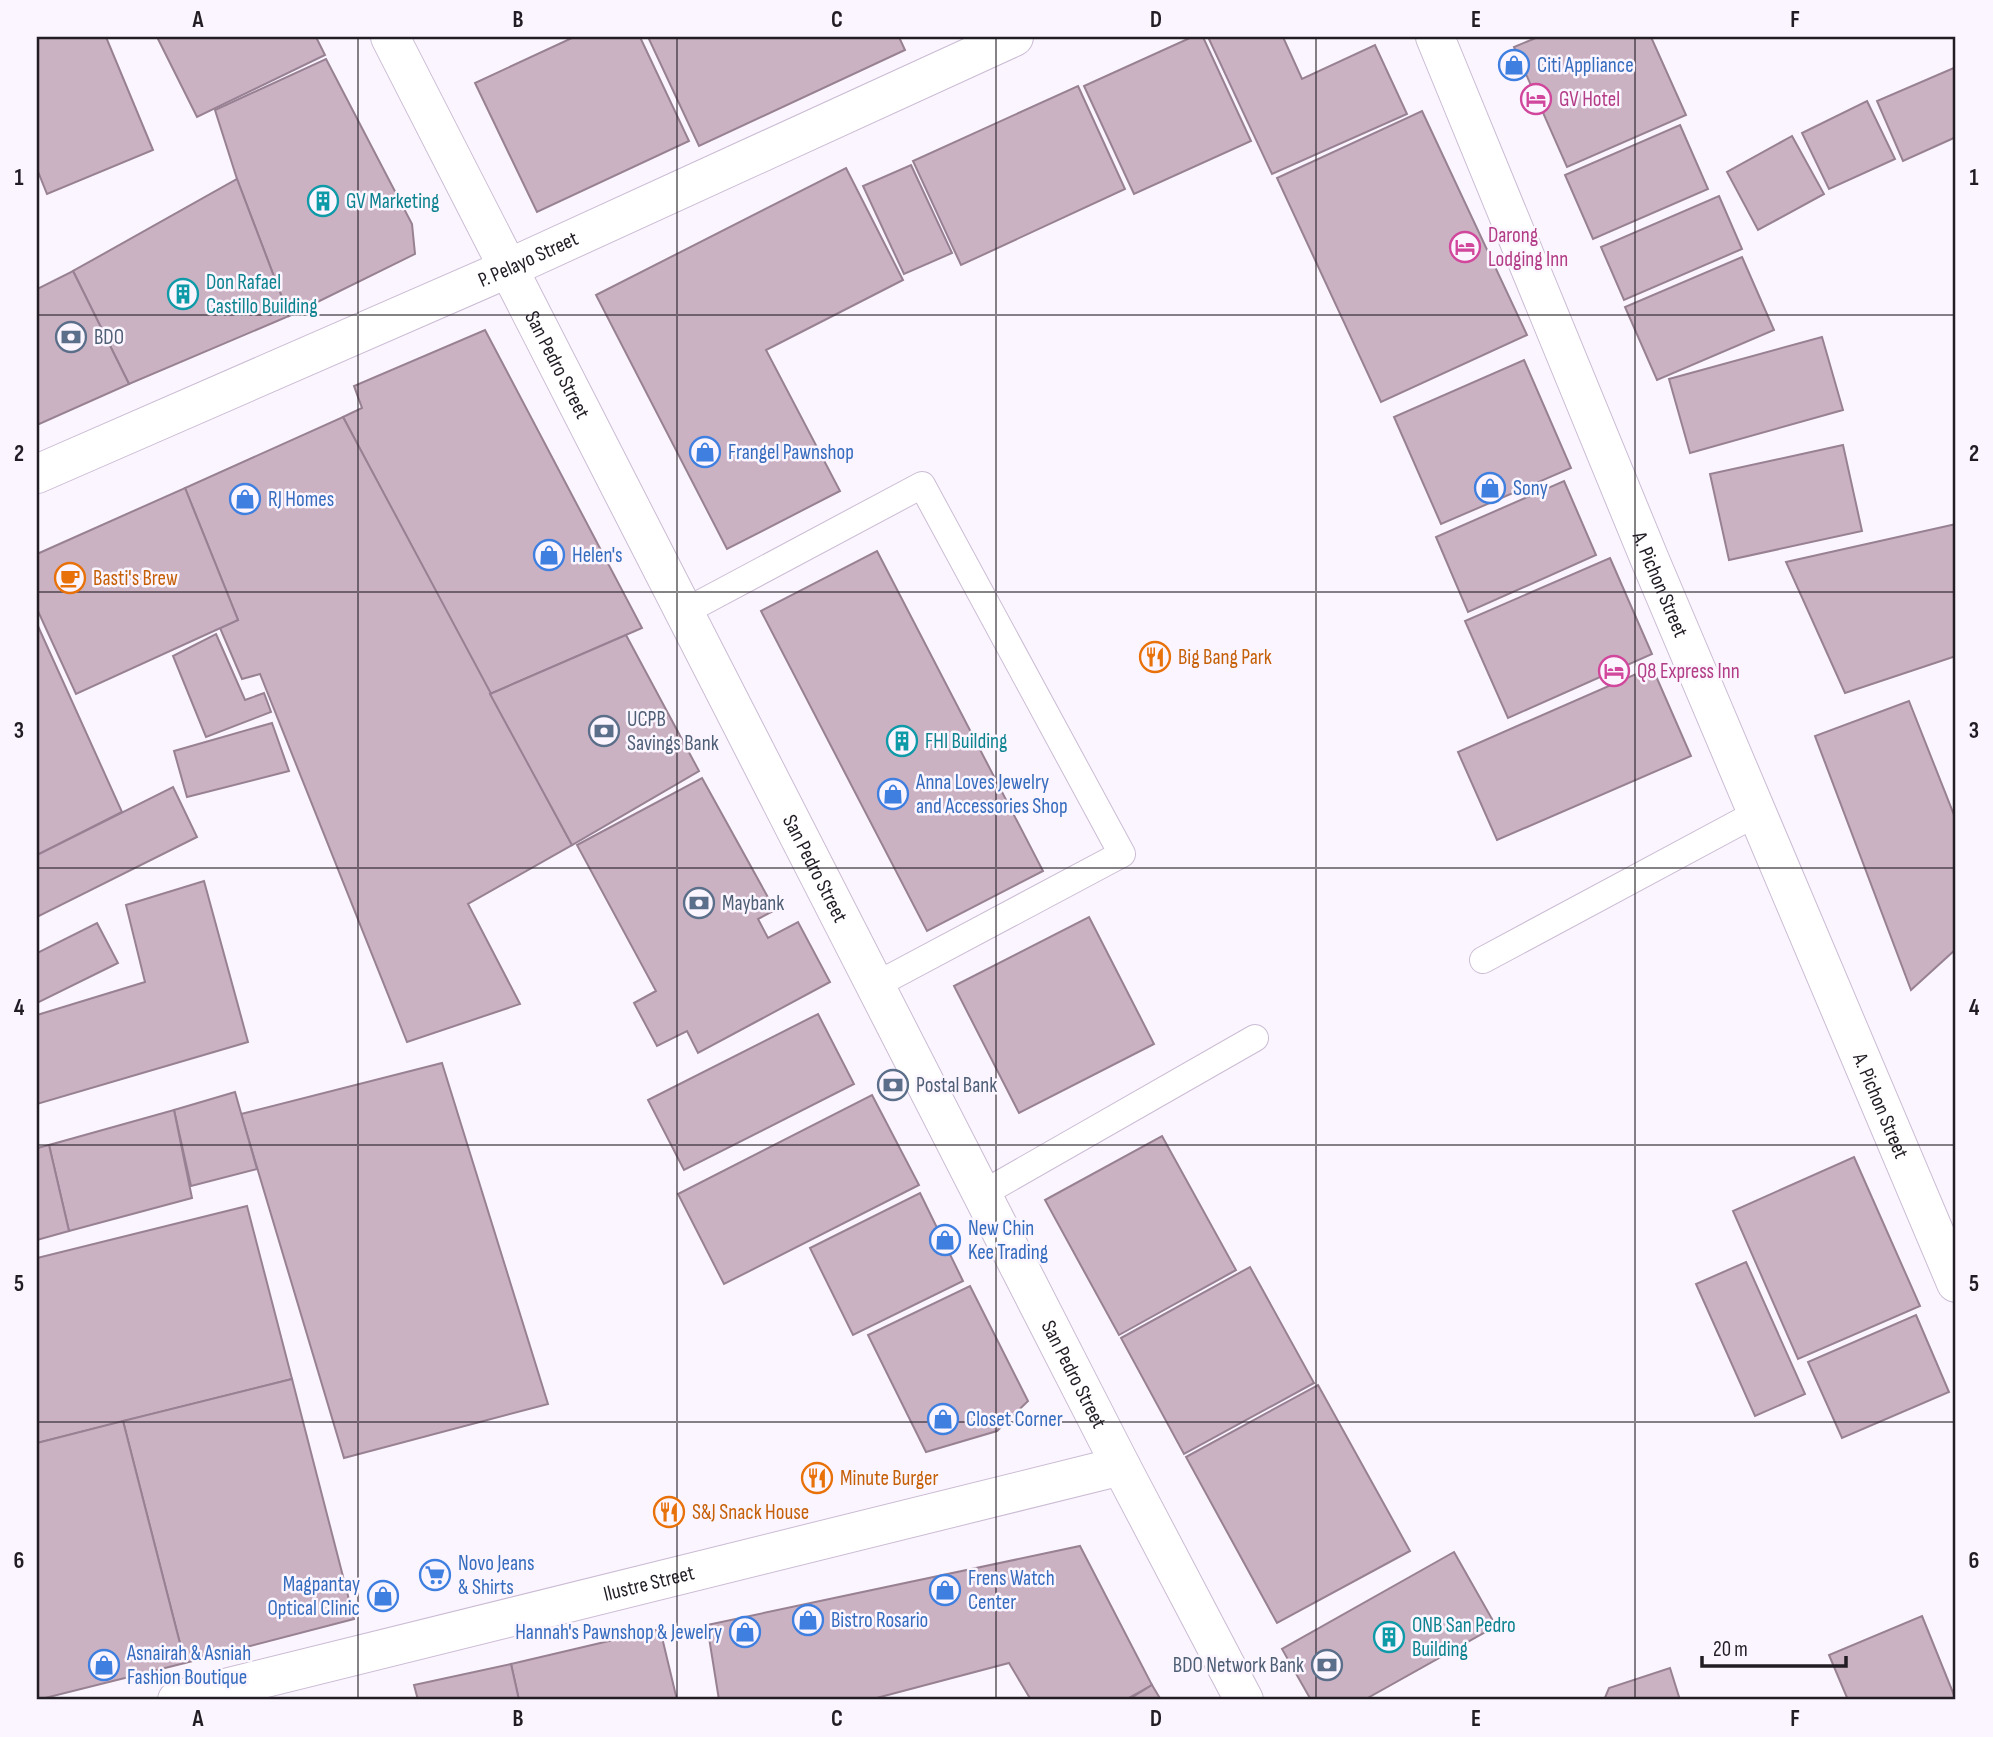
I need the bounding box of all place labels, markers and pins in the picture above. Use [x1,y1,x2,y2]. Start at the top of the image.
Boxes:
shop icon: Citi Appliance [1497,48,1531,82]
place label: Citi Appliance [1537,53,1634,78]
hotel icon: GV Hotel [1519,82,1553,116]
place label: GV Hotel [1559,87,1620,112]
building icon: GV Marketing [306,184,340,218]
place label: GV Marketing [346,189,440,214]
place label: Darong Lodging Inn [1488,223,1568,272]
hotel icon: Darong Lodging Inn [1448,230,1482,264]
place label: Don Rafael Castillo Building [206,270,318,319]
building icon: Don Rafael Castillo Building [166,277,200,311]
bank icon: BDO [54,320,88,354]
place label: BDO [94,325,124,350]
shop icon: Frangel Pawnshop [688,435,722,469]
place label: Frangel Pawnshop [728,440,854,465]
shop icon: Sony [1473,471,1507,505]
place label: Sony [1513,476,1548,501]
shop icon: RJ Homes [228,482,262,516]
place label: RJ Homes [268,487,334,512]
shop icon: Helen's [532,538,566,572]
place label: Helen's [572,543,623,568]
cafe icon: Basti's Brew [53,561,87,595]
place label: Basti's Brew [93,566,178,591]
restaurant icon: Big Bang Park [1138,640,1172,674]
place label: Big Bang Park [1178,645,1272,670]
hotel icon: Q8 Express Inn [1597,654,1631,688]
place label: Q8 Express Inn [1637,659,1740,684]
place label: UCPB Savings Bank [627,707,719,756]
bank icon: UCPB Savings Bank [587,714,621,748]
building icon: FHI Building [885,724,919,758]
place label: FHI Building [925,729,1008,754]
place label: Anna Loves Jewelry and Accessories Shop [915,770,1068,819]
shop icon: Anna Loves Jewelry and Accessories Shop [876,777,910,811]
bank icon: Maybank [682,886,716,920]
place label: Maybank [722,891,784,916]
bank icon: Postal Bank [876,1068,910,1102]
place label: Postal Bank [916,1073,997,1098]
place label: New Chin Kee Trading [968,1216,1048,1265]
shop icon: New Chin Kee Trading [928,1223,962,1257]
shop icon: Closet Corner [926,1402,960,1436]
place label: Closet Corner [966,1407,1063,1432]
restaurant icon: Minute Burger [800,1461,834,1495]
place label: Minute Burger [840,1466,939,1491]
restaurant icon: S&J Snack House [652,1495,686,1529]
place label: S&J Snack House [692,1500,809,1525]
place label: Novo Jeans & Shirts [458,1551,535,1600]
supermarket icon: Novo Jeans & Shirts [418,1558,452,1592]
place label: Frens Watch Center [968,1566,1055,1615]
place label: Magpantay Optical Clinic [267,1572,360,1621]
shop icon: Frens Watch Center [928,1573,962,1607]
shop icon: Magpantay Optical Clinic [366,1579,400,1613]
shop icon: Bistro Rosario [791,1603,825,1637]
place label: Bistro Rosario [831,1608,928,1633]
place label: ONB San Pedro Building [1412,1613,1516,1662]
shop icon: Hannah's Pawnshop & Jewelry [728,1615,762,1649]
place label: Hannah's Pawnshop & Jewelry [515,1620,722,1645]
building icon: ONB San Pedro Building [1372,1620,1406,1654]
place label: Asnairah & Asniah Fashion Boutique [126,1641,251,1690]
shop icon: Asnairah & Asniah Fashion Boutique [87,1648,121,1682]
bank icon: BDO Network Bank [1310,1648,1344,1682]
place label: BDO Network Bank [1173,1653,1304,1678]

